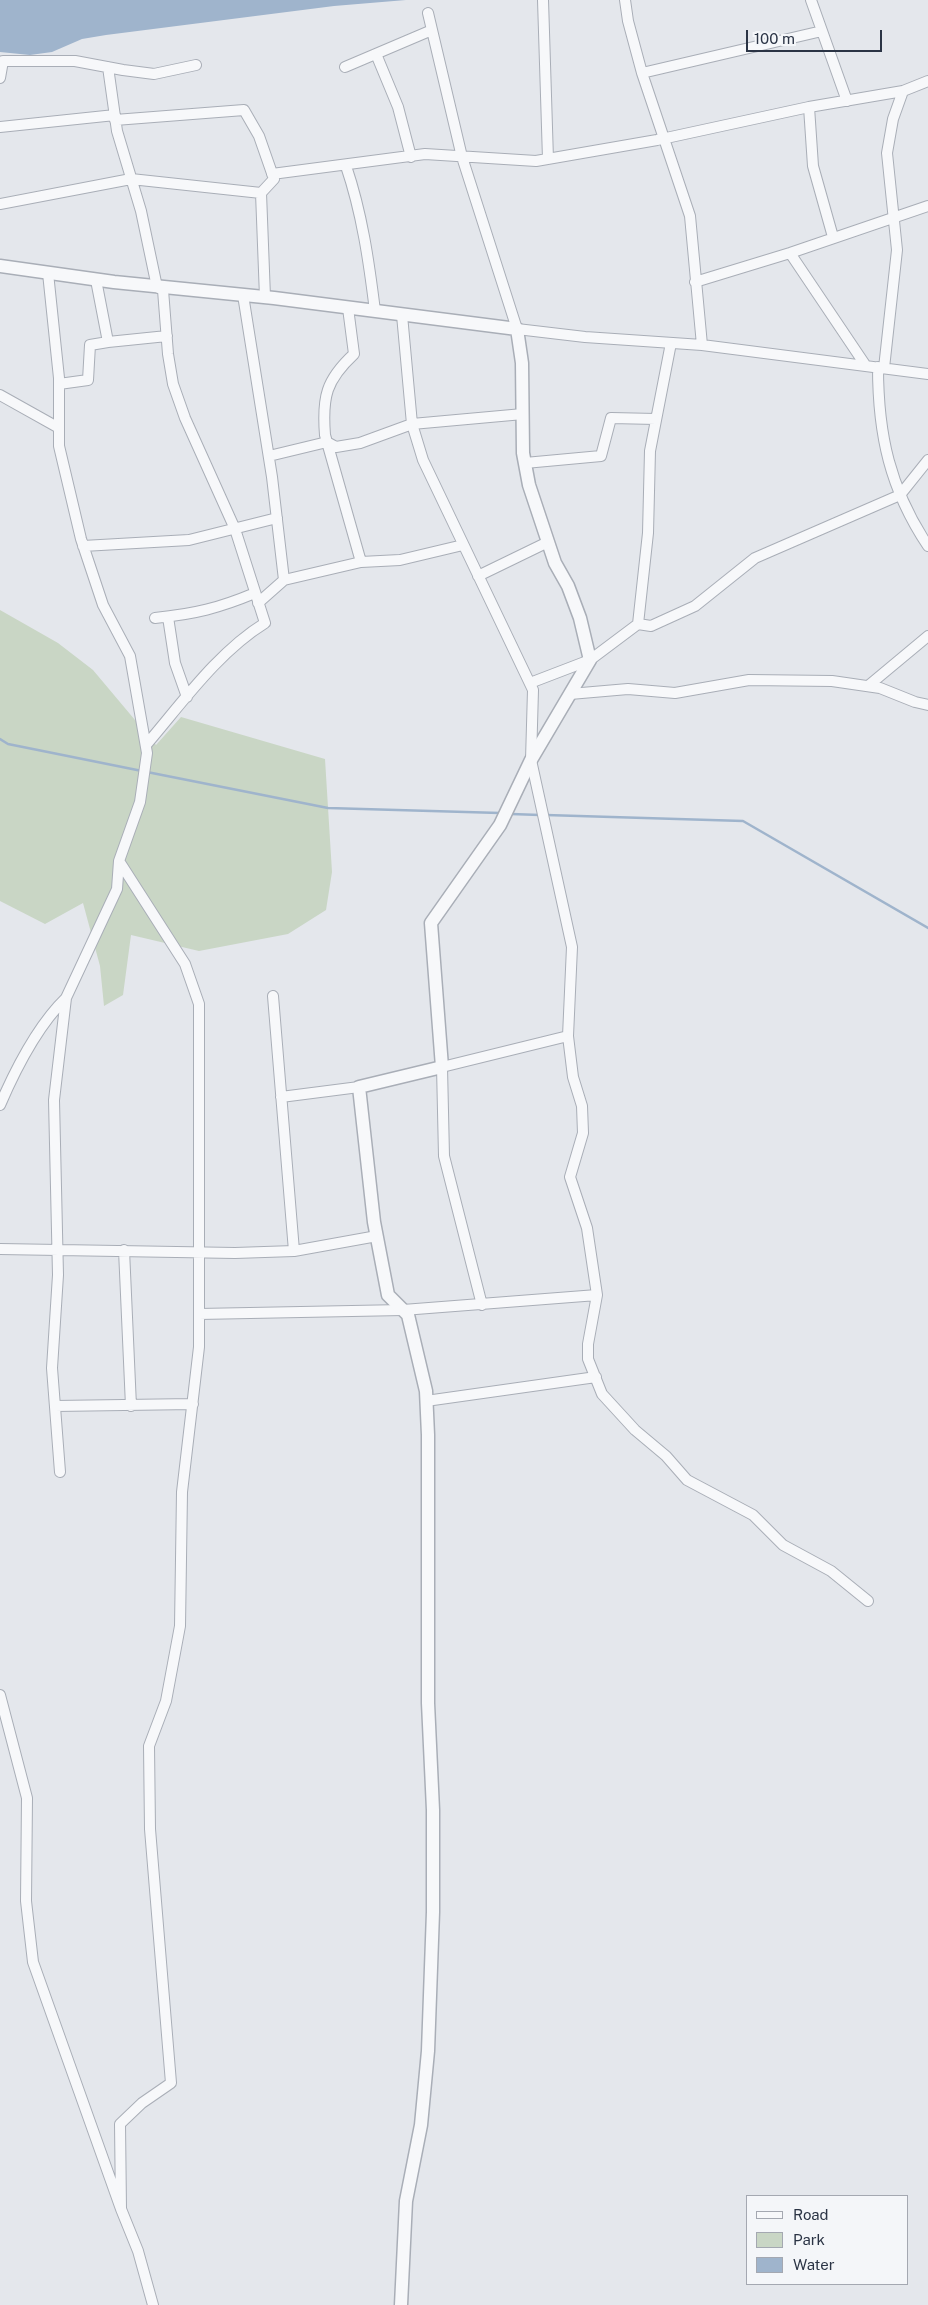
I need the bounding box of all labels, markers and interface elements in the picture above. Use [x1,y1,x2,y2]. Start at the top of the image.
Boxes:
scale bar [748,20,884,52]
text: 100 m [754,30,795,47]
legend [746,2195,908,2285]
text: Road [793,2206,829,2223]
text: Park [793,2231,825,2248]
text: Water [793,2256,835,2273]

